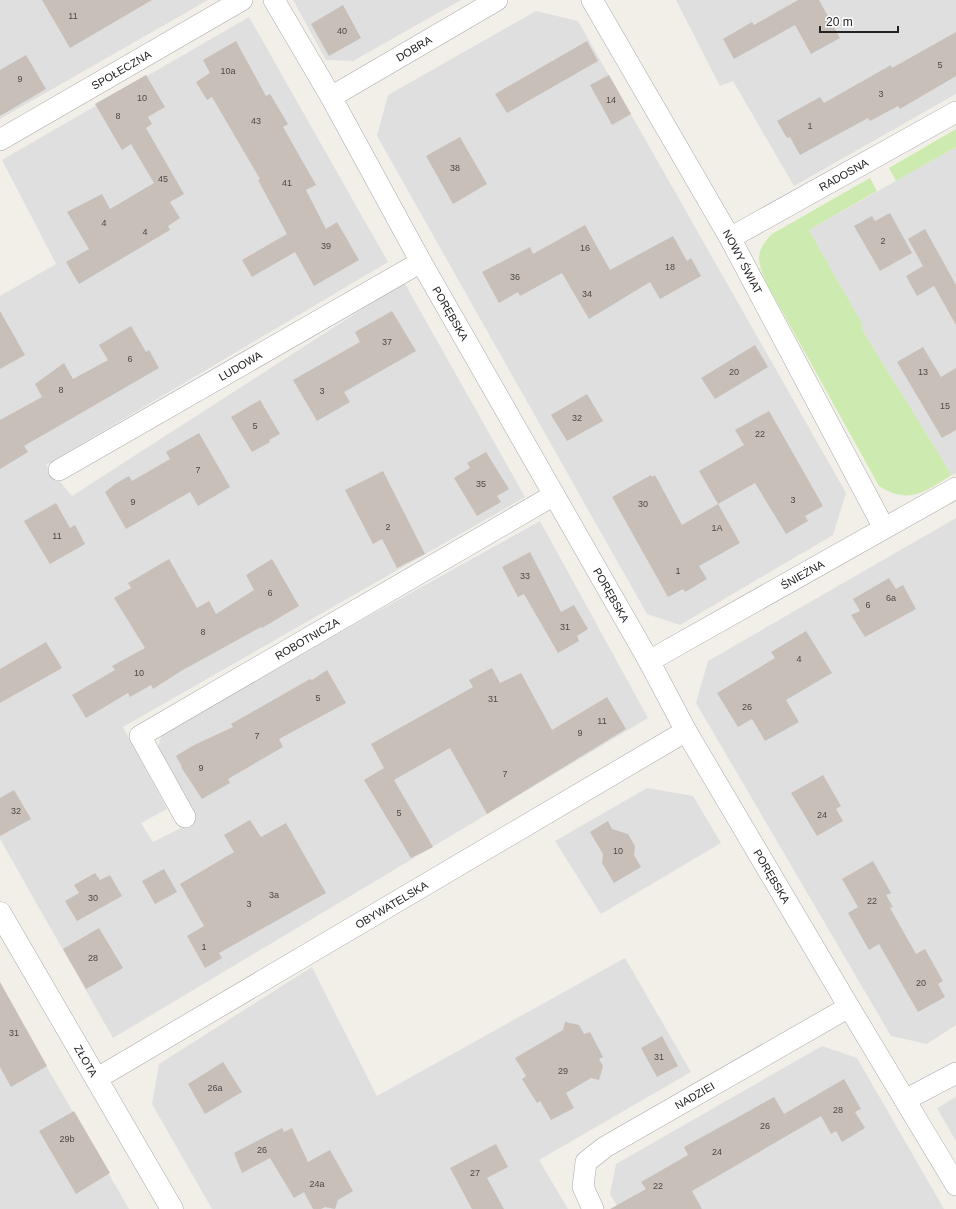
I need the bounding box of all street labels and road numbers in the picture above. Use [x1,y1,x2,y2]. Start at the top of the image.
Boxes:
street label: DOBRA [394,33,434,64]
street label: SPOŁECZNA [89,48,154,92]
street label: RADOSNA [817,156,871,193]
street label: NOWY ŚWIAT [720,227,765,296]
street label: PORĘBSKA [430,284,471,344]
street label: LUDOWA [216,348,265,383]
street label: ŚNIEŻNA [779,557,827,592]
street label: PORĘBSKA [591,566,632,625]
street label: ROBOTNICZA [273,615,342,662]
street label: PORĘBSKA [751,847,793,906]
street label: OBYWATELSKA [353,878,430,931]
street label: ZŁOTA [72,1043,100,1079]
street label: NADZIEI [673,1080,717,1112]

